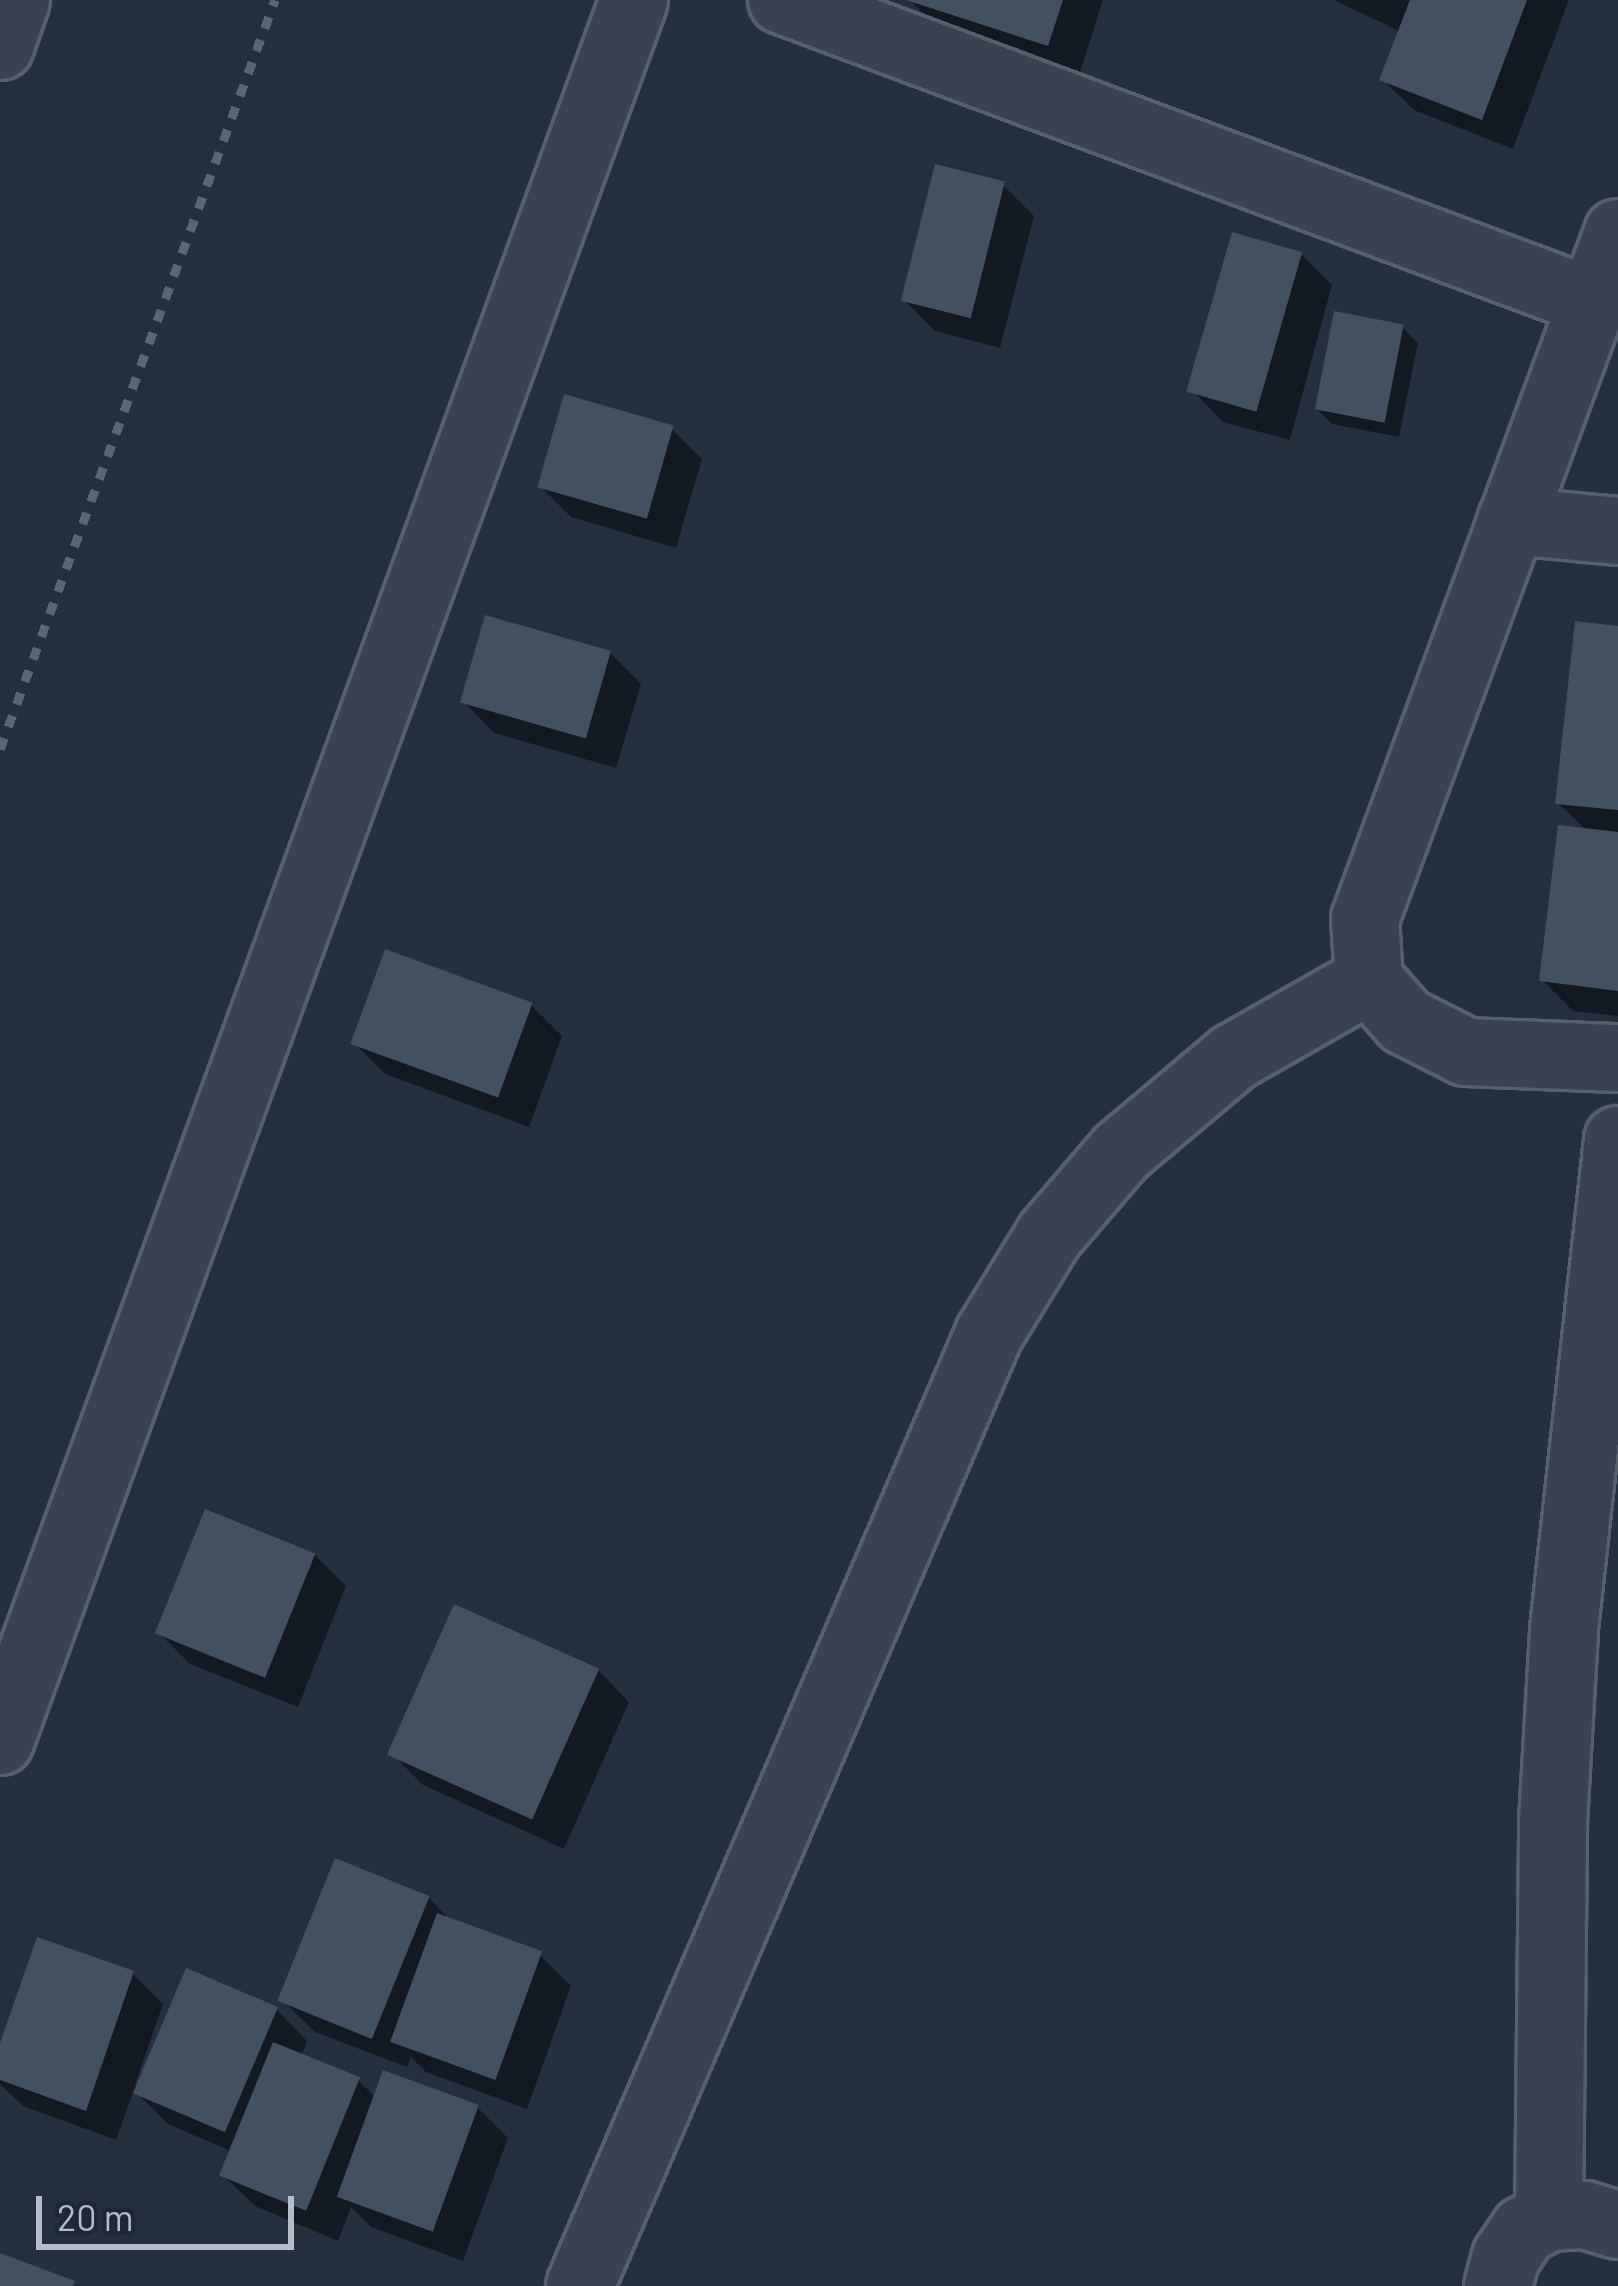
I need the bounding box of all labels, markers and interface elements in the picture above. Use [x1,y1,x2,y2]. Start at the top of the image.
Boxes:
scale bar [42,2172,300,2246]
text: 20 m [57,2195,134,2238]

